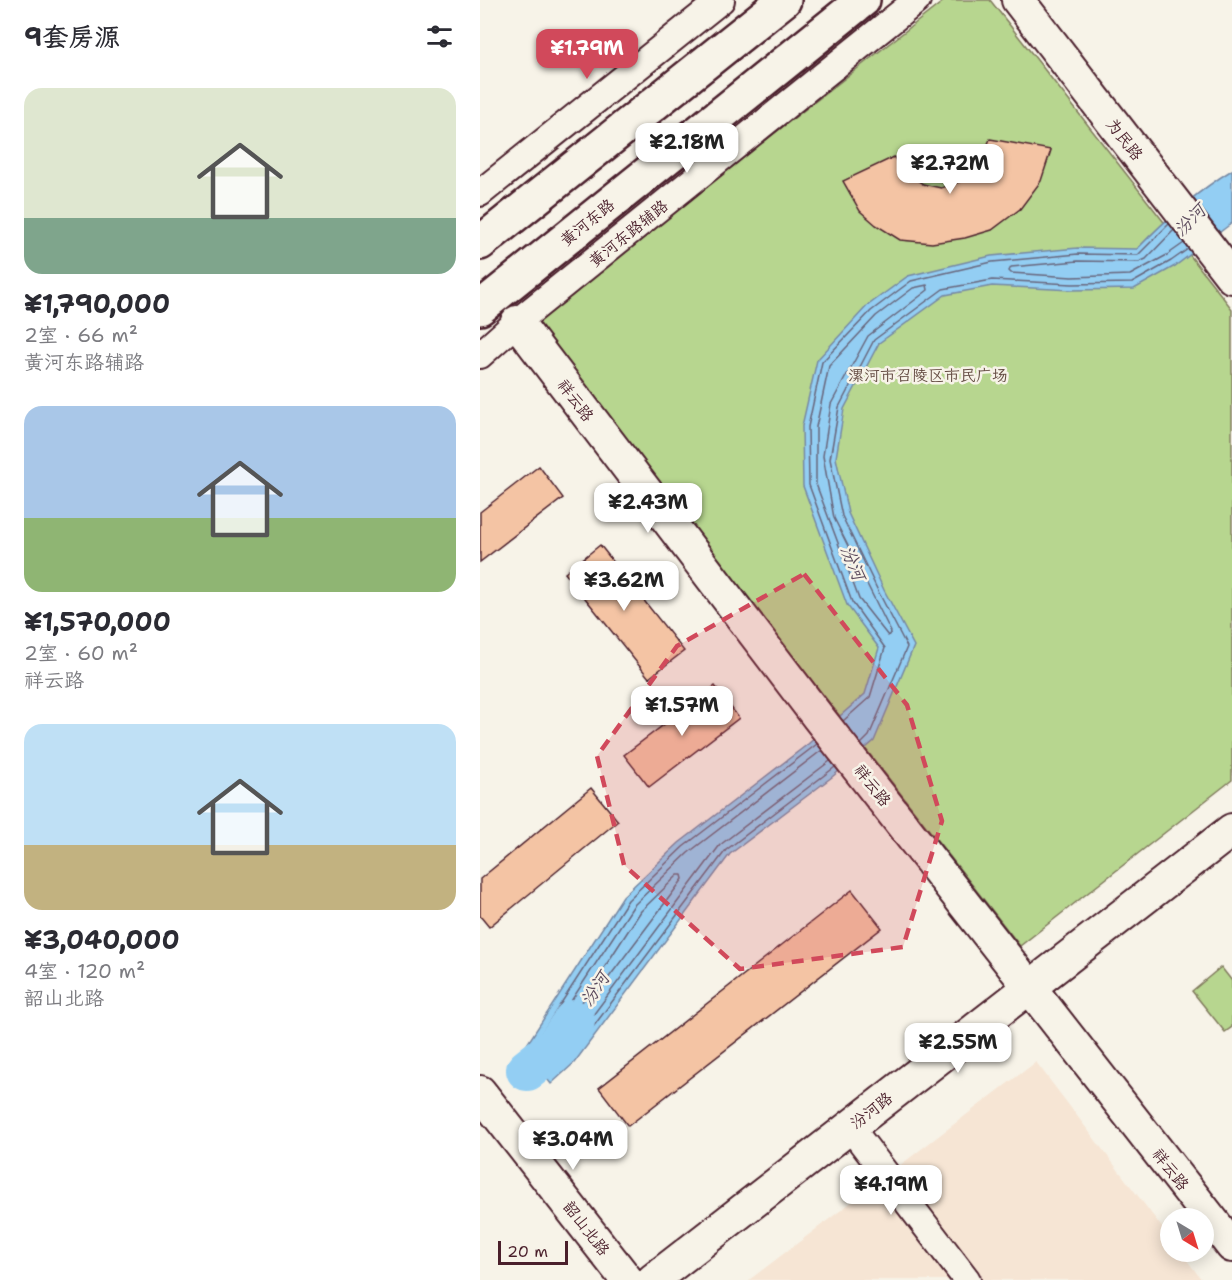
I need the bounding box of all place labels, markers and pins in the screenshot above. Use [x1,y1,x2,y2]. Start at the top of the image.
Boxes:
pin: ¥1.79M [538,29,636,80]
pin: ¥2.18M [638,123,736,174]
pin: ¥2.72M [901,144,999,195]
pin: ¥2.43M [599,483,697,534]
pin: ¥3.62M [575,561,673,612]
pin: ¥1.57M [633,686,731,737]
pin: ¥2.55M [909,1023,1007,1074]
pin: ¥3.04M [524,1120,622,1171]
pin: ¥4.19M [842,1165,940,1216]

